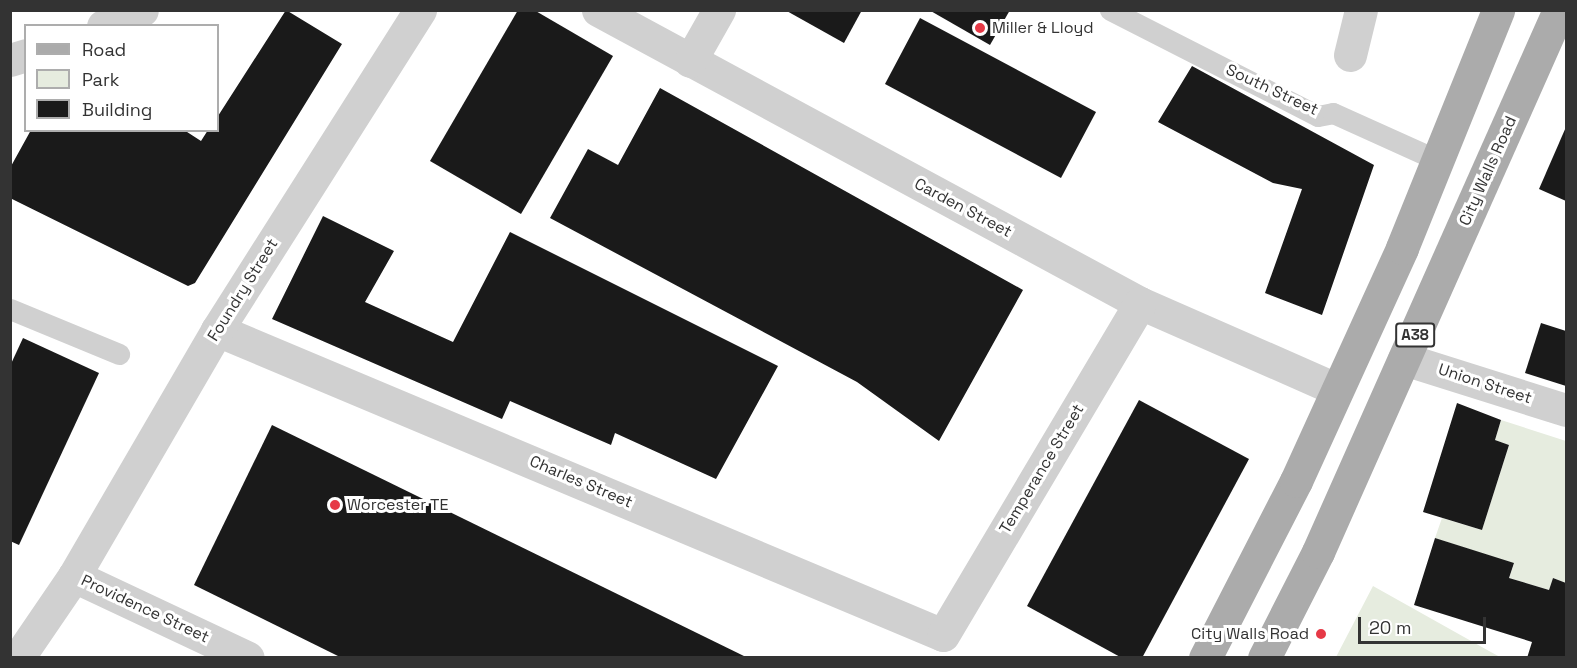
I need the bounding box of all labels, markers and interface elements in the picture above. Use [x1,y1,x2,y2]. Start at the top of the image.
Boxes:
place label: Miller & Lloyd [992,18,1094,38]
marker: Miller & Lloyd [973,21,987,35]
legend [24,24,219,132]
text: Road [82,38,126,61]
street label: South Street [1223,60,1321,120]
text: Park [82,68,119,91]
text: Building [82,98,152,121]
street label: City Walls Road [1455,113,1521,229]
street label: Carden Street [911,174,1015,242]
street label: Foundry Street [204,235,282,345]
road number: A38 [1394,323,1436,347]
street label: Union Street [1436,360,1534,408]
street label: Temperance Street [996,401,1088,537]
street label: Charles Street [527,452,635,512]
place label: Worcester TE [347,495,449,515]
marker: Worcester TE [328,498,342,512]
street label: Providence Street [78,571,212,647]
scale bar [1361,605,1488,643]
text: 20 m [1369,616,1412,639]
place label: City Walls Road [1191,624,1309,644]
marker: City Walls Road [1314,627,1328,641]

